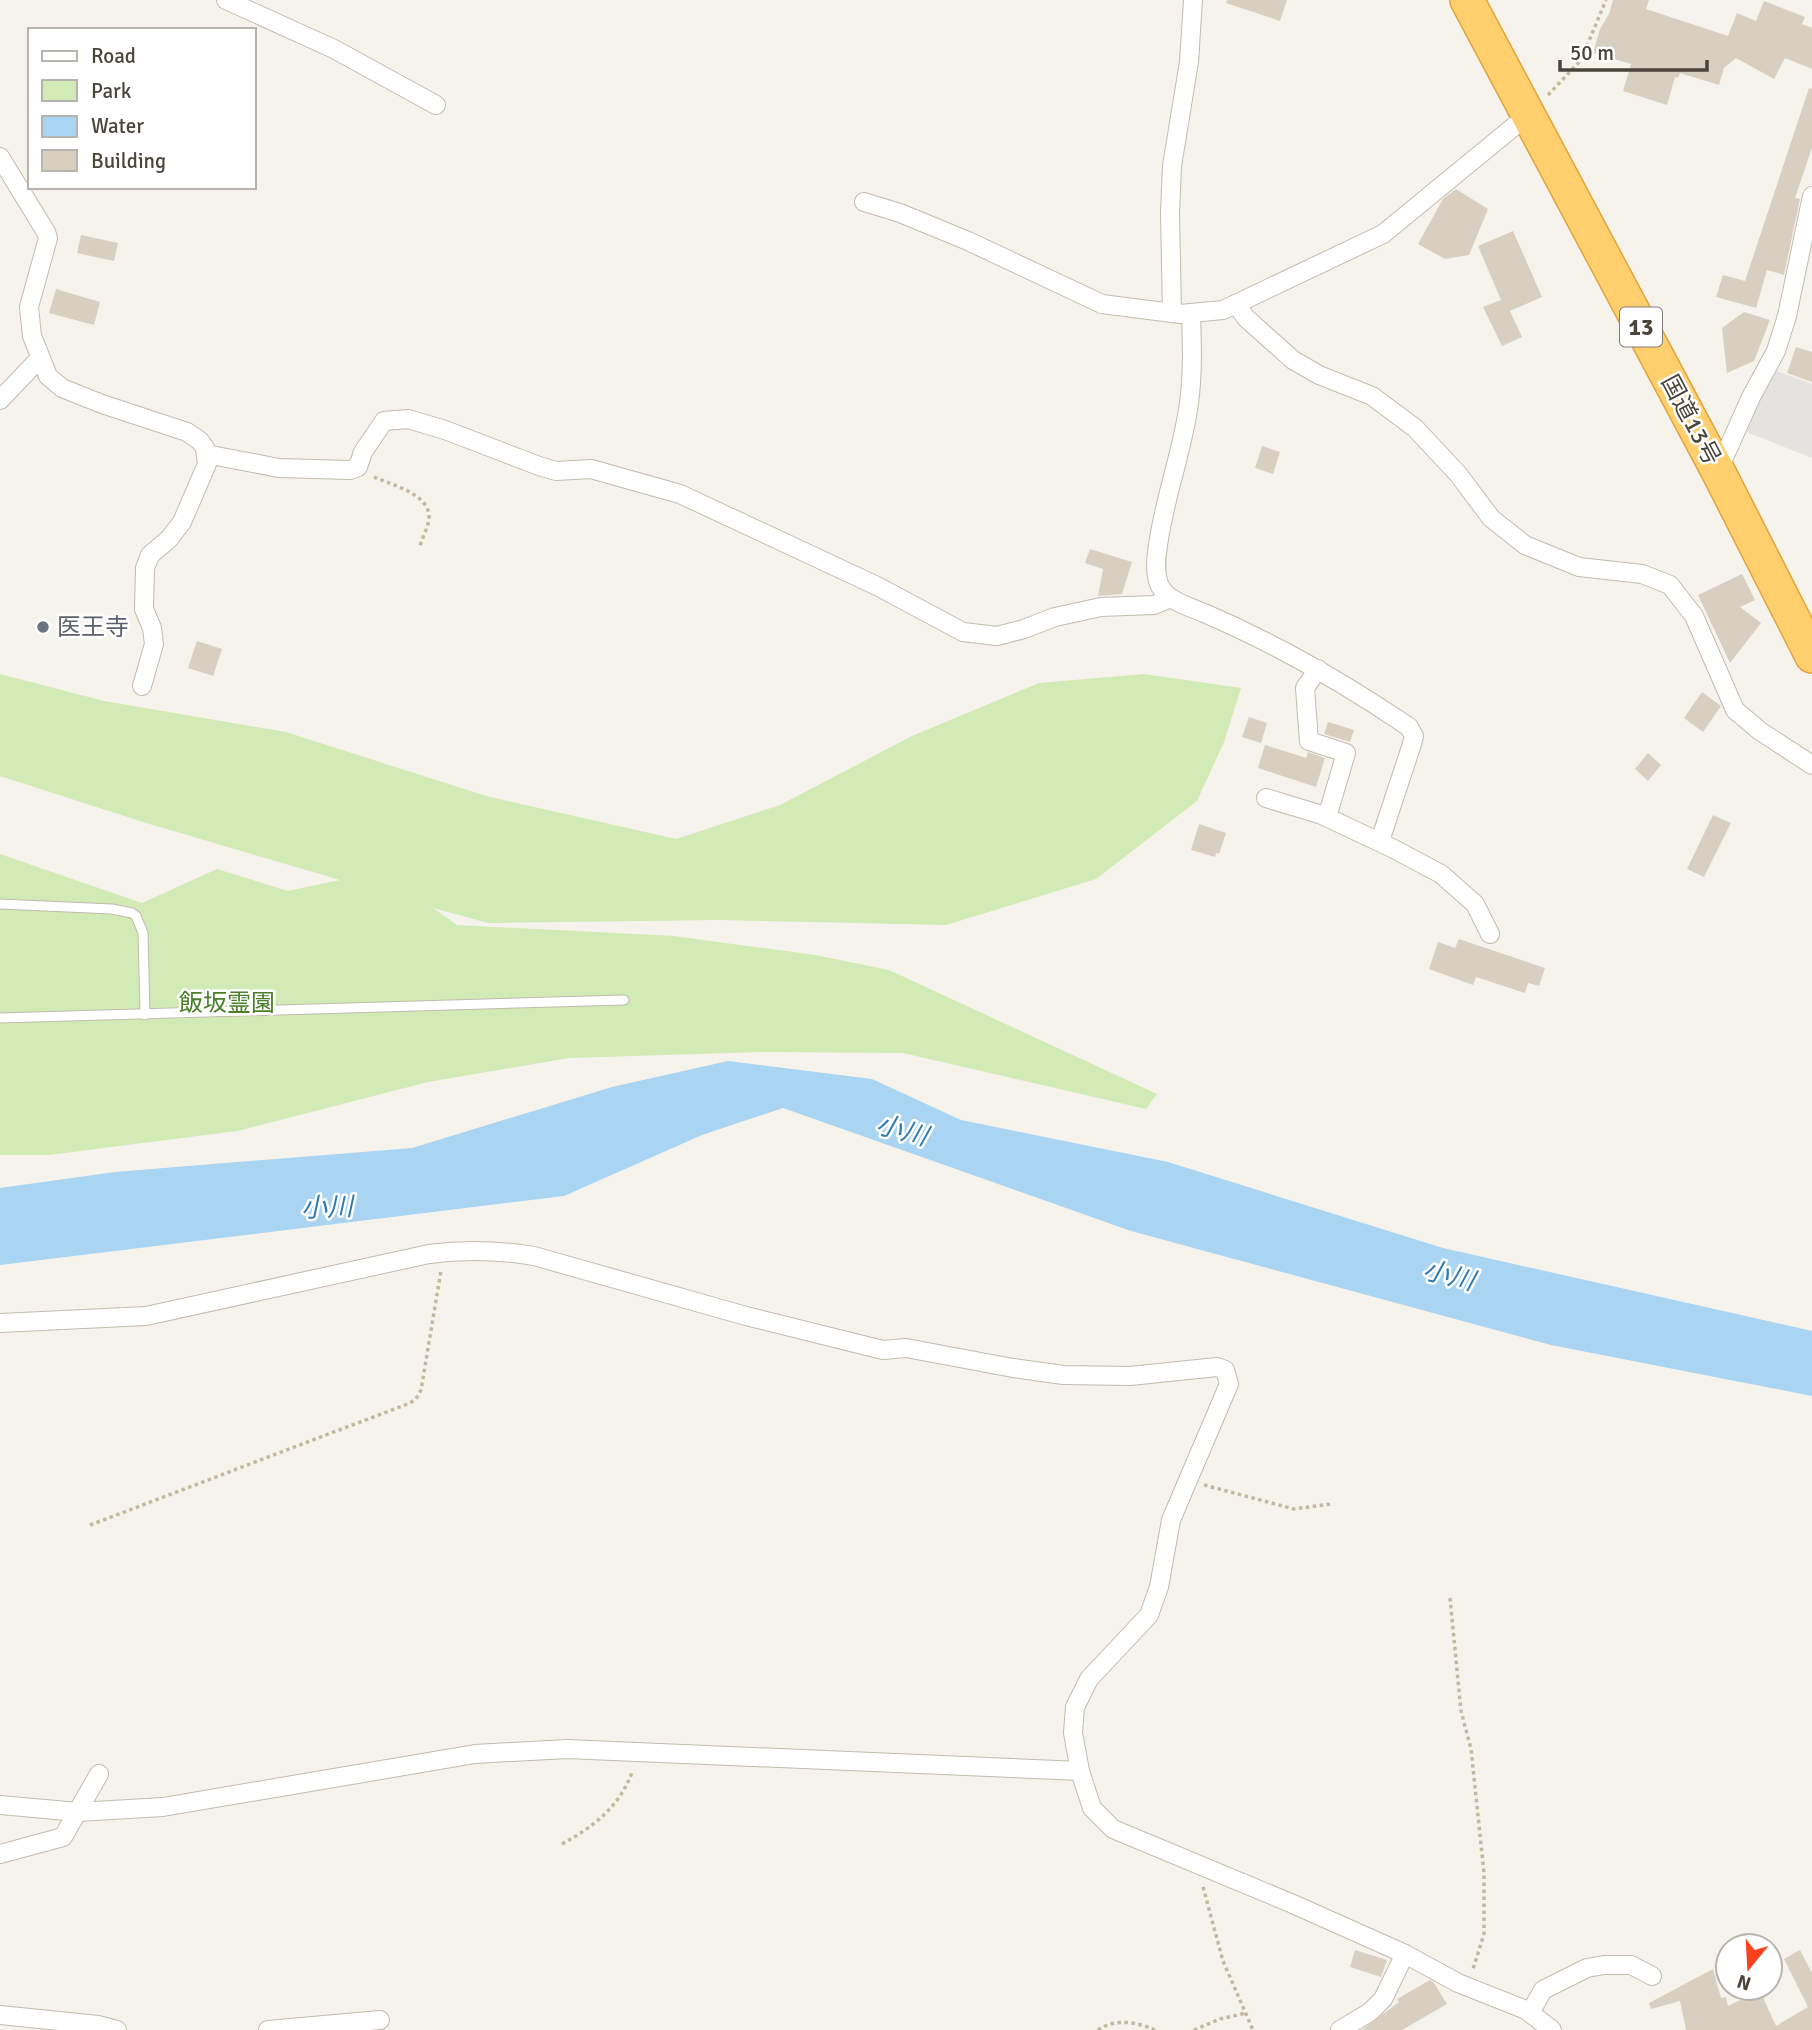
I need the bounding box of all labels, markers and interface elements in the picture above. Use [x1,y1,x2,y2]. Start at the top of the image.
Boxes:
legend [28,28,256,189]
scale bar [1560,28,1707,72]
text: 50 m [1570,40,1614,66]
text: Road [91,43,136,69]
text: Park [91,78,132,104]
text: Water [91,113,144,139]
text: Building [91,148,166,174]
road number: 13 [1620,308,1662,346]
street label: 国道13号 [1655,370,1727,470]
place label: 医王寺 [57,612,129,642]
marker: 医王寺 [35,619,51,635]
park label: 飯坂霊園 [179,988,275,1018]
water label: 小川 [872,1109,934,1154]
water label: 小川 [300,1191,357,1225]
water label: 小川 [1420,1254,1481,1299]
north arrow [1714,1932,1784,2002]
text: N [1734,1969,1754,1996]

